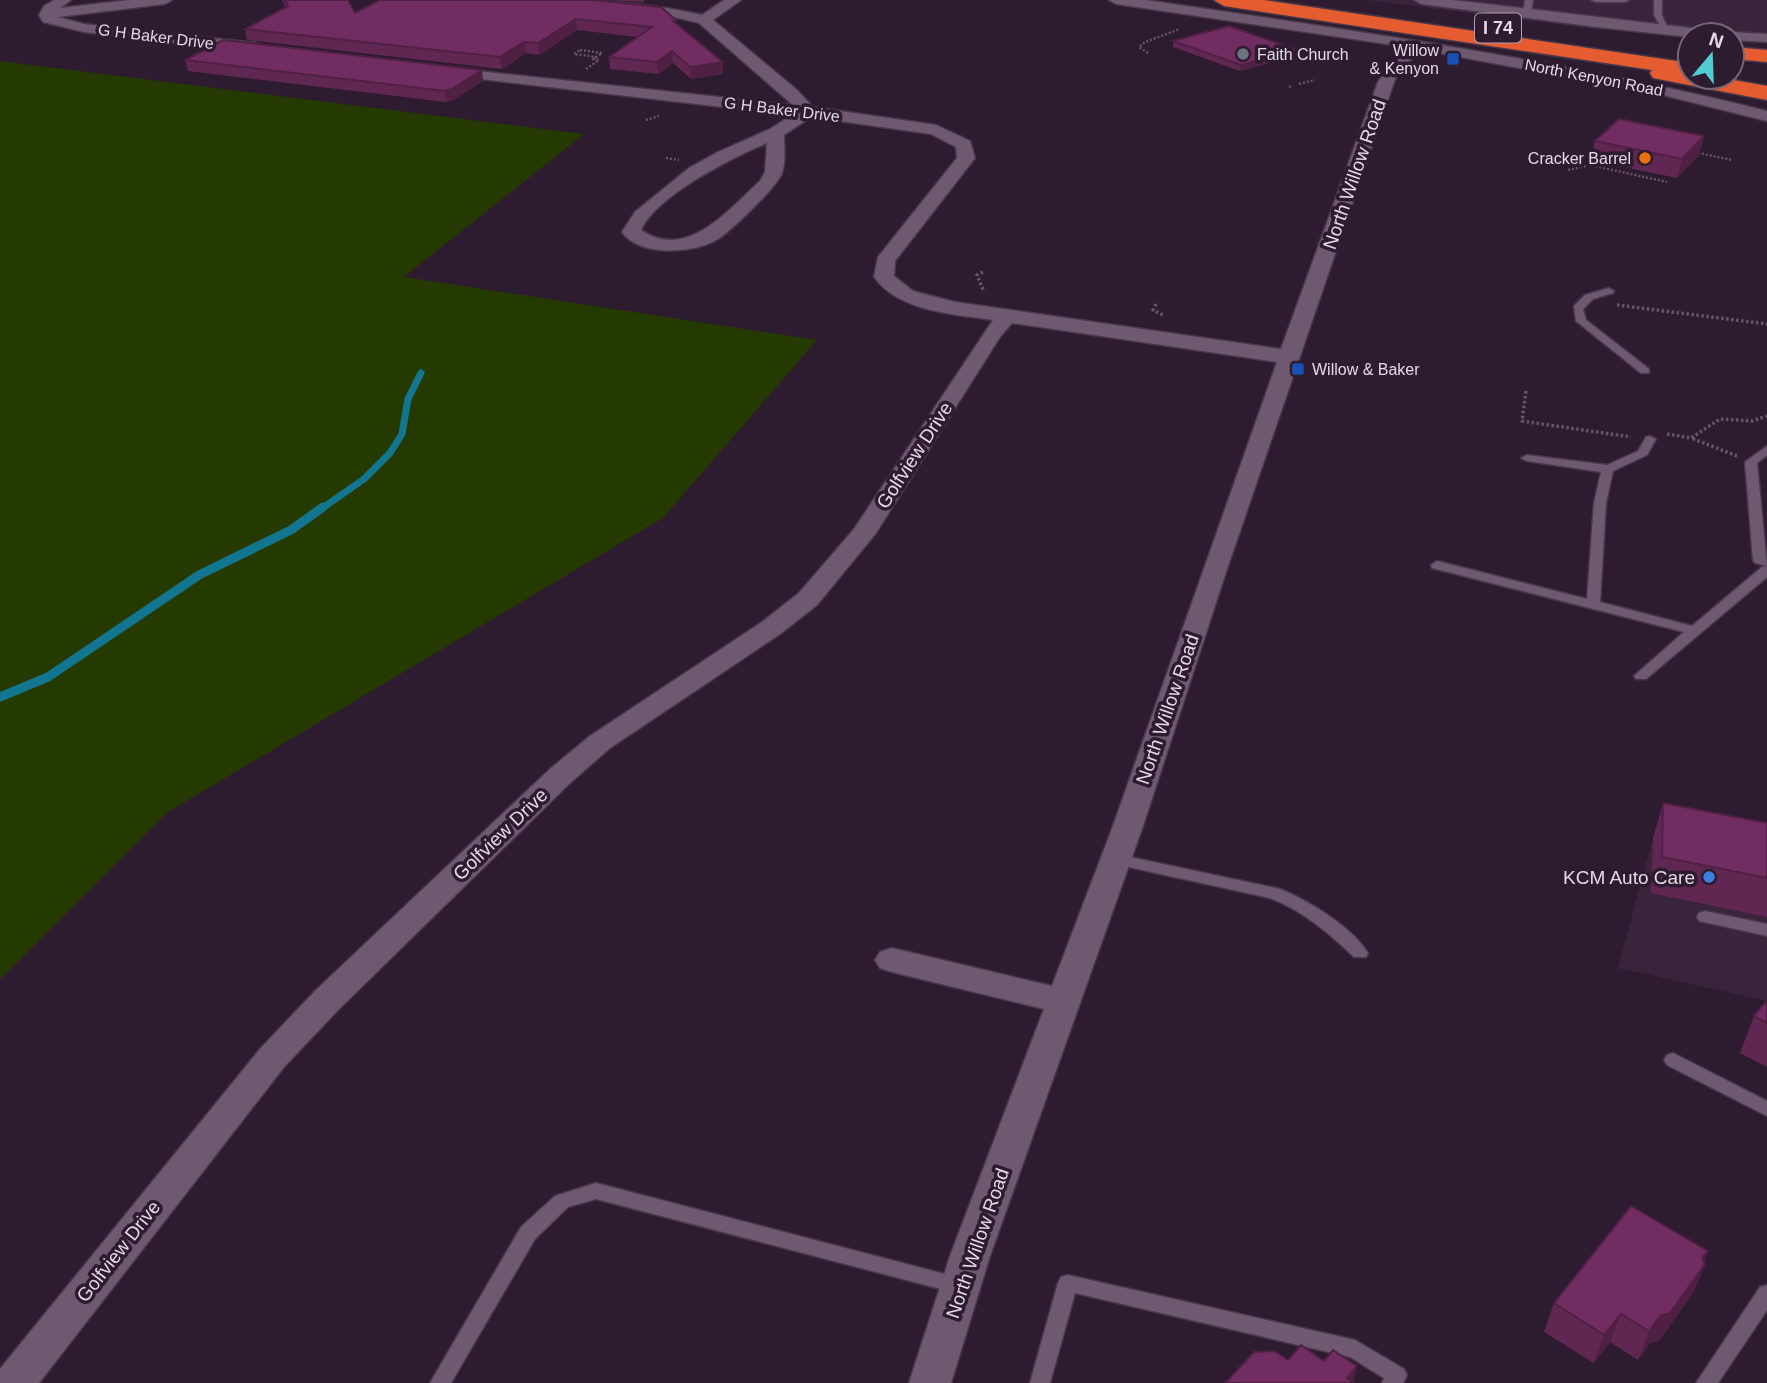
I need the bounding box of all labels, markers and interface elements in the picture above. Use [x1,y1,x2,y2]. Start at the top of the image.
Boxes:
road number: I 74 [1475,13,1521,42]
street label: G H Baker Drive [97,21,215,52]
north arrow [1676,21,1746,91]
text: N [1706,28,1726,53]
place label: Willow & Kenyon [1370,42,1439,77]
marker: Faith Church [1235,46,1251,62]
place label: Faith Church [1257,46,1349,63]
marker: Willow & Kenyon [1445,51,1461,67]
street label: North Kenyon Road [1523,56,1665,99]
street label: G H Baker Drive [723,94,841,125]
street label: North Willow Road [1319,96,1390,252]
place label: Cracker Barrel [1528,150,1631,167]
marker: Cracker Barrel [1637,150,1653,166]
marker: Willow & Baker [1290,361,1306,377]
place label: Willow & Baker [1312,361,1420,378]
street label: Golfview Drive [872,398,957,512]
street label: North Willow Road [1132,631,1203,787]
street label: Golfview Drive [449,784,552,884]
place label: KCM Auto Care [1563,867,1695,888]
marker: KCM Auto Care [1701,869,1717,885]
street label: North Willow Road [942,1165,1013,1321]
street label: Golfview Drive [72,1197,164,1306]

